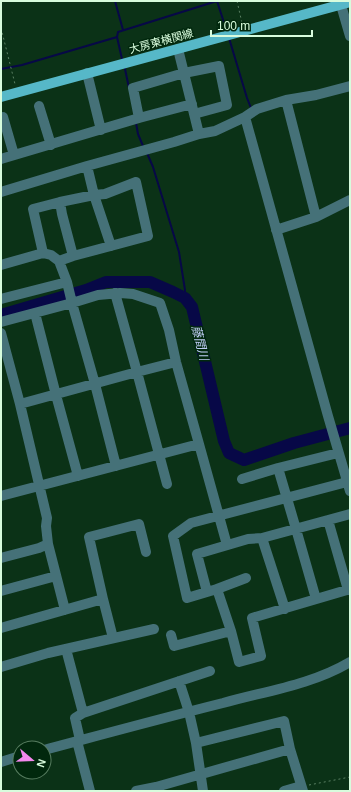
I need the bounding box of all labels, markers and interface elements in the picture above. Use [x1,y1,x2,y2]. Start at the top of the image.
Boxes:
scale bar [211,12,312,38]
text: 100 m [217,19,250,33]
street label: 大房東横関線 [128,27,194,55]
water label: 藤間川 [189,324,212,364]
north arrow [12,740,52,780]
text: N [34,758,48,769]

